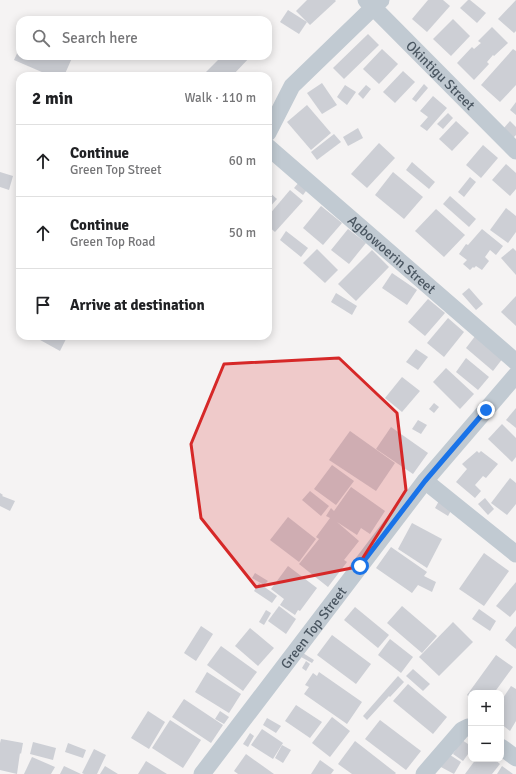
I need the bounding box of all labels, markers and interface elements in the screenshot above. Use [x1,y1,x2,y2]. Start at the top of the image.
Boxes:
search box [16,16,272,60]
icon: search [30,27,52,49]
text: Search here [62,29,138,47]
street label: Okintigu Street [402,37,479,114]
text: 2 min [32,88,73,109]
text: Walk · 110 m [185,90,256,106]
text: Continue [70,144,129,162]
icon: ahead [32,150,54,172]
text: 60 m [229,153,256,169]
text: Green Top Street [70,162,162,178]
street label: Agbowoerin Street [344,212,439,298]
text: Continue [70,216,129,234]
icon: ahead [32,222,54,244]
text: 50 m [229,225,256,241]
text: Green Top Road [70,234,156,250]
icon: arrive [32,294,54,316]
text: Arrive at destination [70,296,205,314]
route end [477,401,495,419]
route start [351,557,369,575]
street label: Green Top Street [277,583,351,672]
map controls [468,690,504,762]
button: + [468,690,504,726]
button: − [468,726,504,762]

